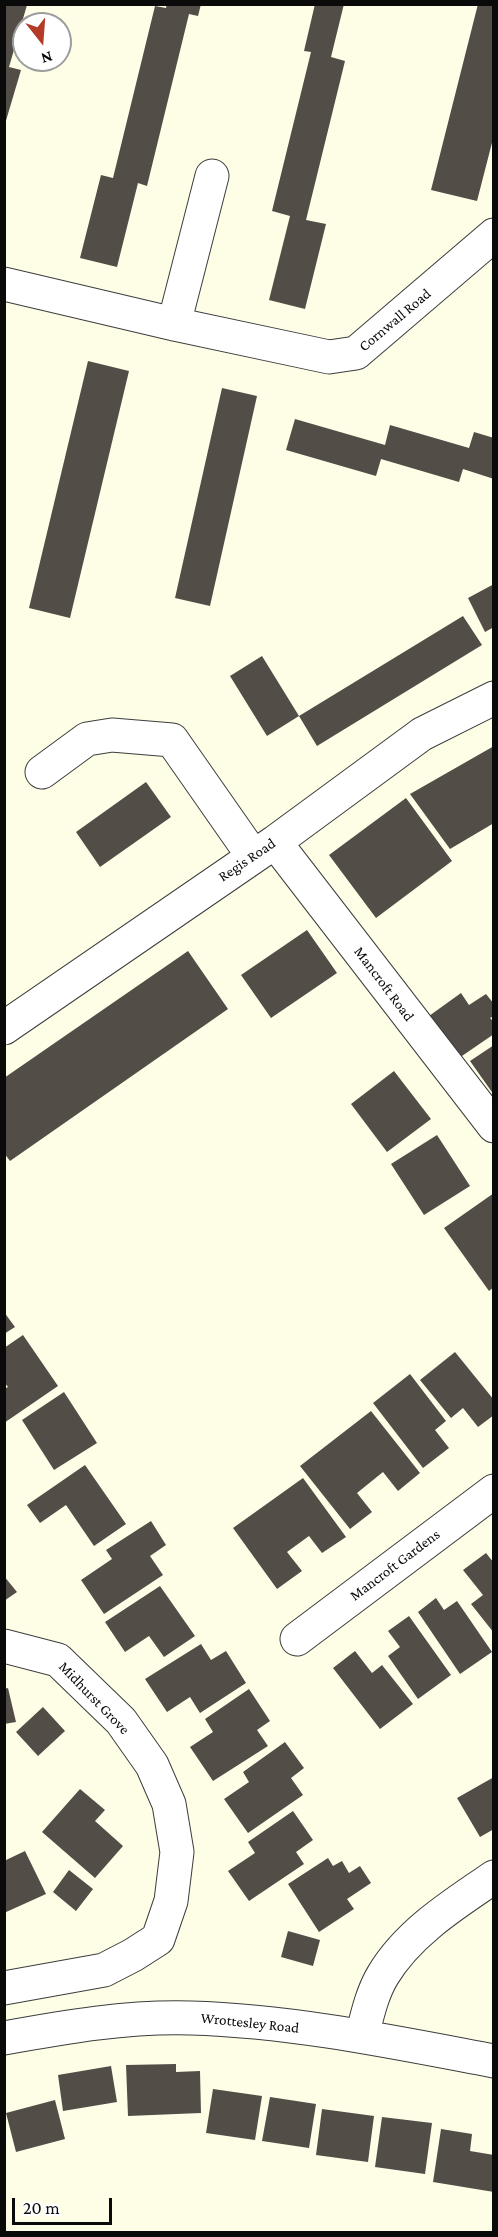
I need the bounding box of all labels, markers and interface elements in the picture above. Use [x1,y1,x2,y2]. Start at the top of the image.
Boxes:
north arrow [12,12,72,72]
text: N [39,48,55,68]
street label: Cornwall Road [355,285,435,355]
street label: Regis Road [215,834,279,886]
street label: Mancroft Road [350,943,418,1025]
street label: Mancroft Gardens [346,1525,444,1605]
street label: Midhurst Grove [55,1658,133,1738]
street label: Wrottesley Road [200,2009,300,2037]
scale bar [15,2186,116,2224]
text: 20 m [23,2198,60,2218]

